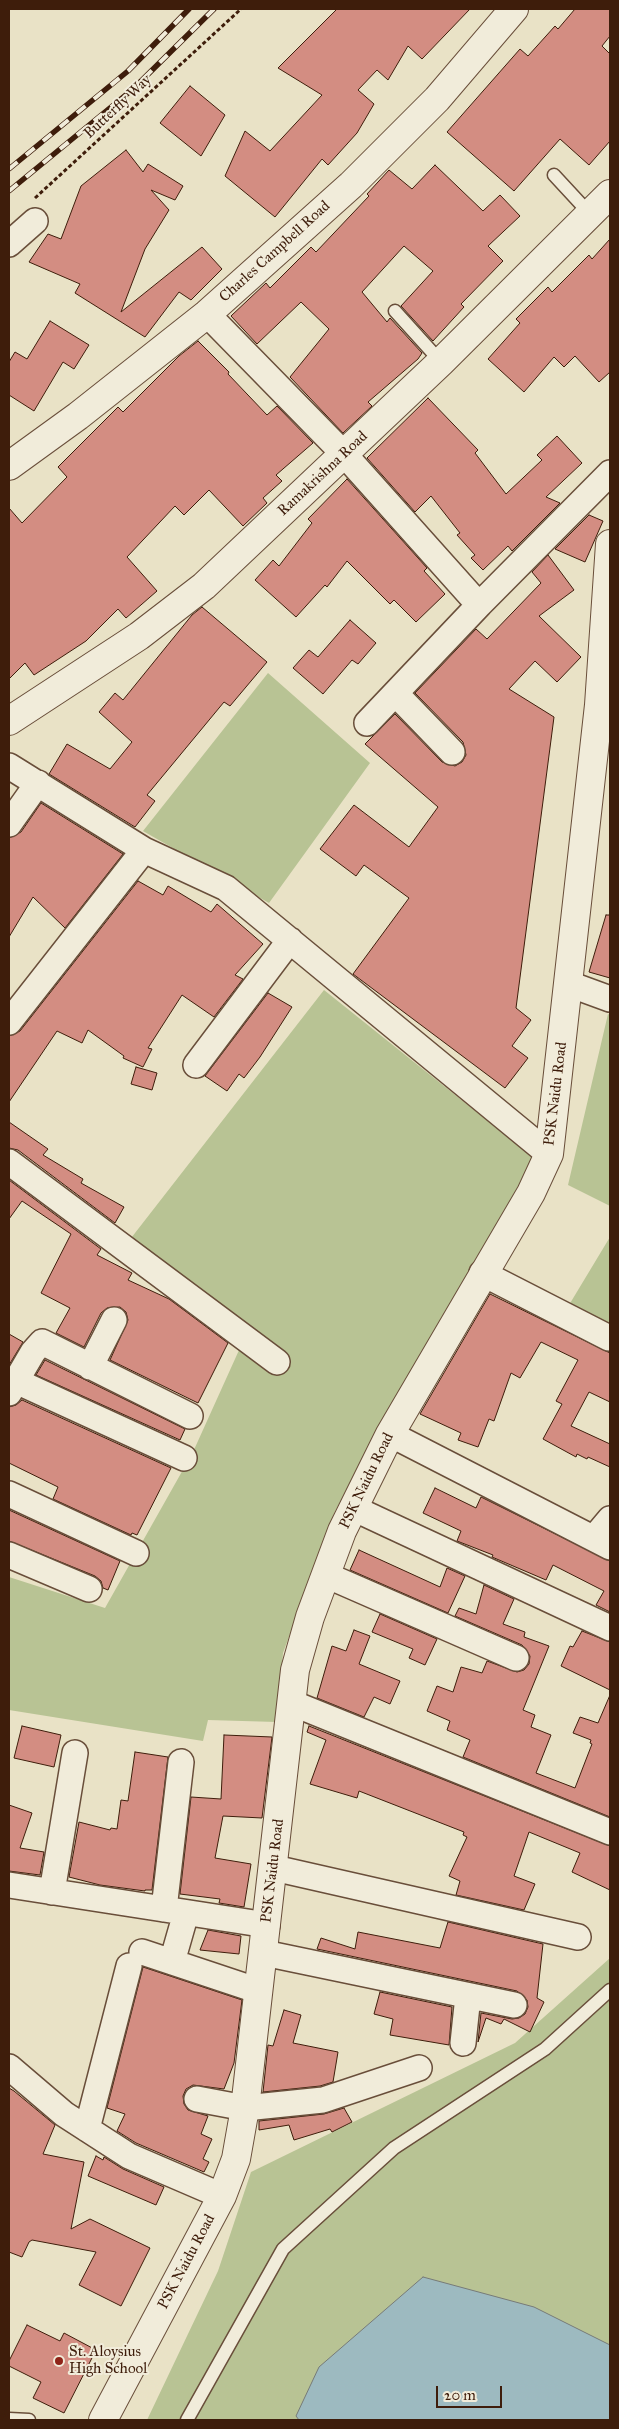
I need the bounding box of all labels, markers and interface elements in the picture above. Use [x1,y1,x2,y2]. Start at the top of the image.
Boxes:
street label: Butterfly Way [80,71,156,143]
street label: Charles Campbell Road [216,198,334,306]
street label: Ramakrishna Road [274,428,372,520]
street label: PSK Naidu Road [541,1041,571,1147]
street label: PSK Naidu Road [336,1430,398,1532]
street label: PSK Naidu Road [258,1818,288,1924]
street label: PSK Naidu Road [155,2212,219,2312]
place label: St. Aloysius High School [69,2343,147,2378]
marker: St. Aloysius High School [53,2355,65,2367]
scale bar [439,2376,505,2408]
text: 20 m [444,2386,476,2404]

